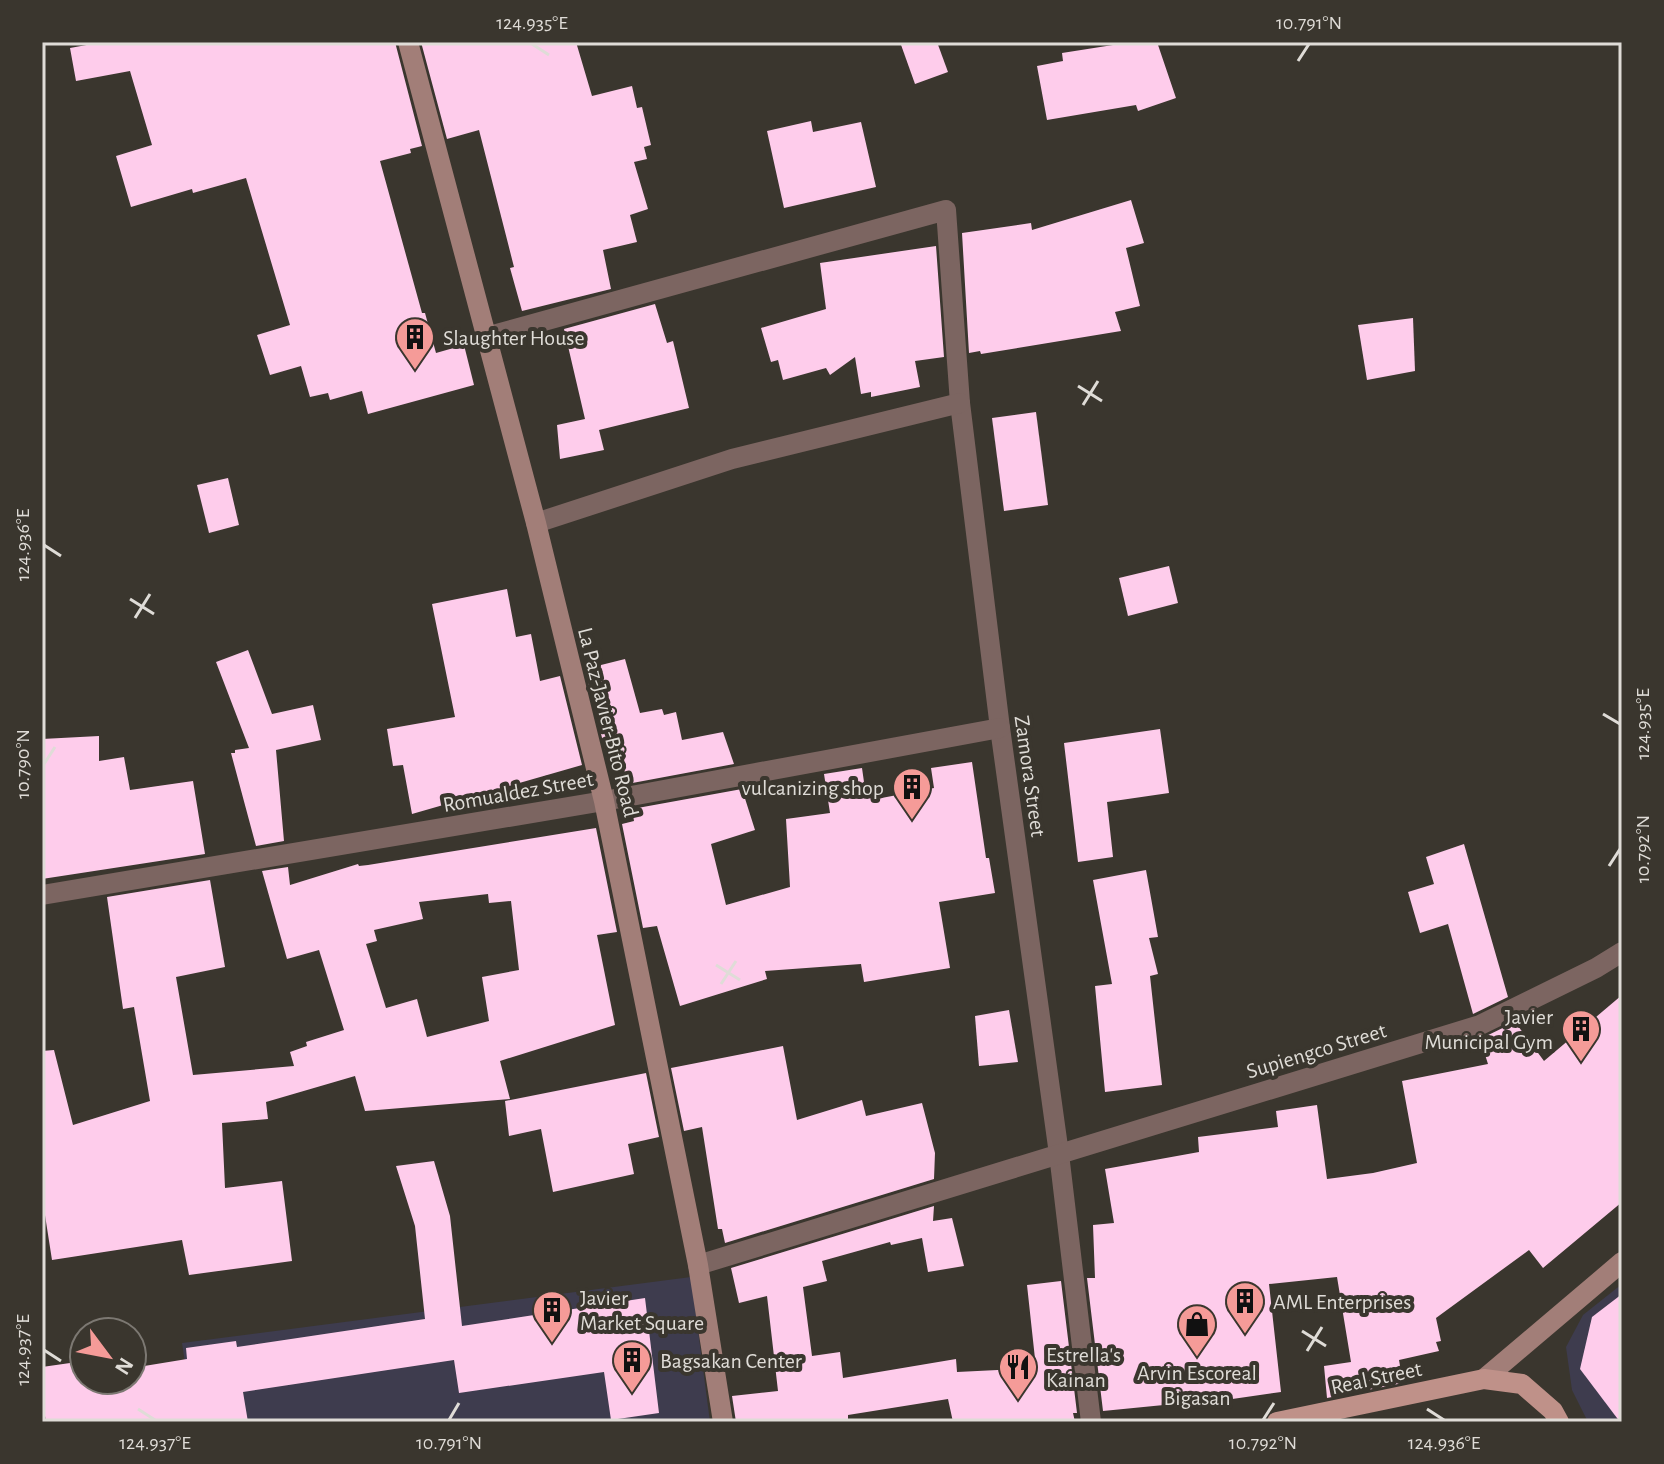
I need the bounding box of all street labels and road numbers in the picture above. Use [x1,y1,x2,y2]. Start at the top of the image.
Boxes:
street label: La Paz-Javier-Bito Road [574,625,642,819]
street label: Zamora Street [1011,714,1049,838]
street label: Romualdez Street [441,768,595,816]
street label: Supiengco Street [1244,1019,1389,1083]
street label: Real Street [1329,1358,1424,1398]

